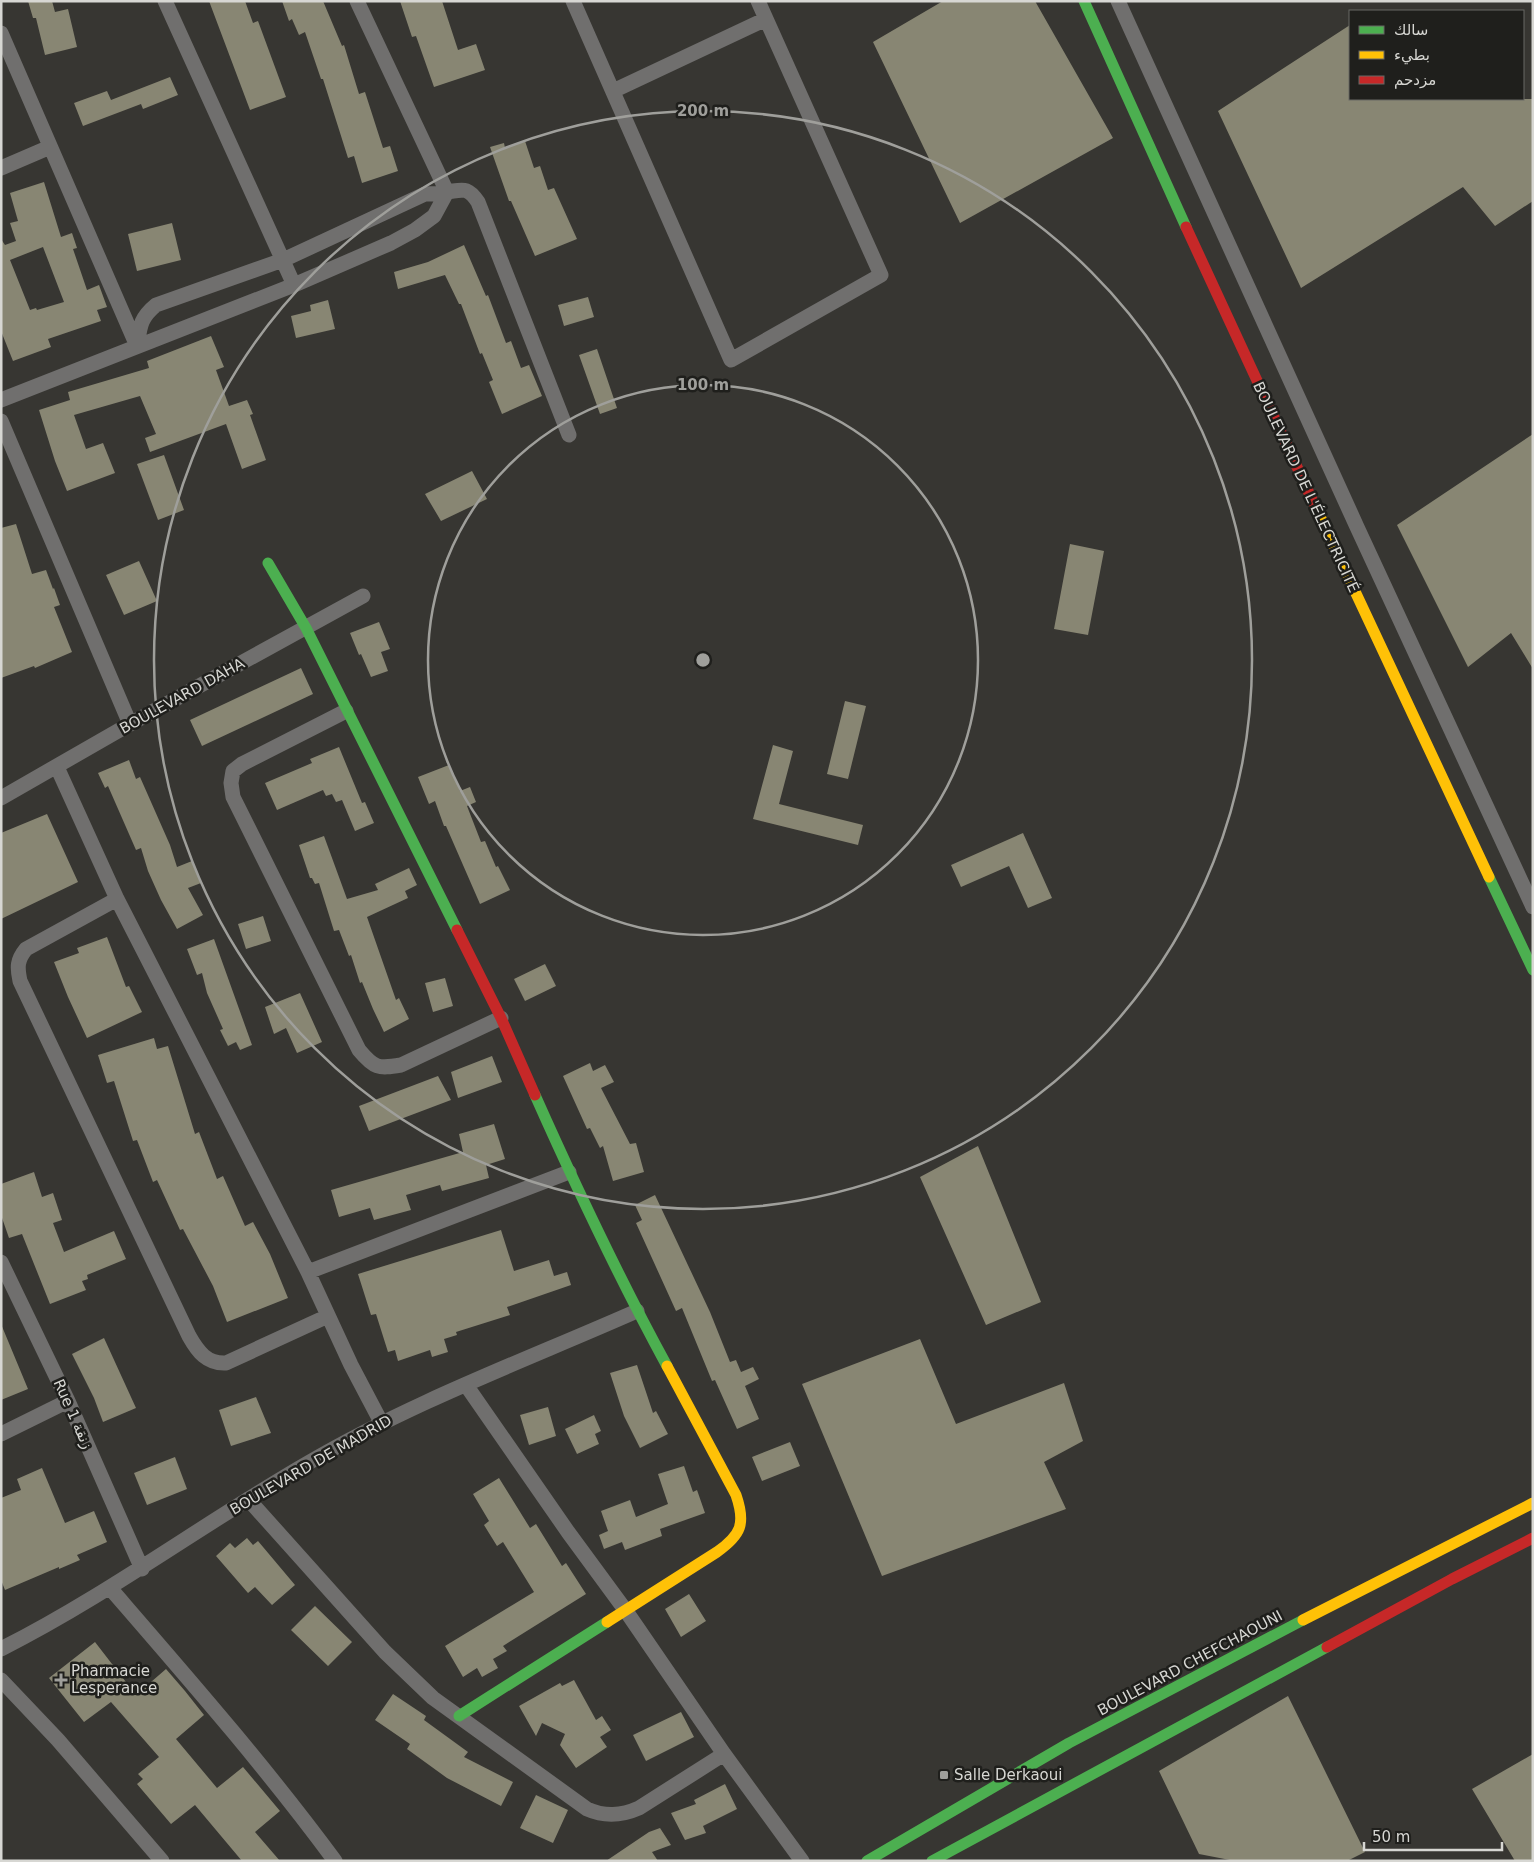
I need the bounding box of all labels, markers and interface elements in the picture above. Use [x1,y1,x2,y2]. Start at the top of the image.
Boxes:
legend [1349,10,1524,100]
text: سالك [1394,21,1428,39]
text: بطيء [1394,46,1430,65]
text: مزدحم [1394,71,1436,89]
text: 200 m [677,102,729,120]
text: 100 m [677,376,729,394]
street label: BOULEVARD DE L'ÉLECTRICITÉ [1249,378,1364,595]
centre of rings [694,651,712,669]
street label: BOULEVARD DAHA [116,654,248,738]
street label: Rue 1 زنقة [50,1376,96,1452]
street label: BOULEVARD DE MADRID [227,1411,395,1519]
street label: BOULEVARD CHEFCHAOUNI [1094,1606,1286,1720]
place label: Pharmacie Lesperance [71,1662,157,1697]
marker: Pharmacie Lesperance [55,1674,67,1686]
place label: Salle Derkaoui [954,1766,1062,1784]
marker: Salle Derkaoui [938,1769,950,1781]
scale bar [1364,1820,1502,1852]
text: 50 m [1372,1828,1410,1846]

